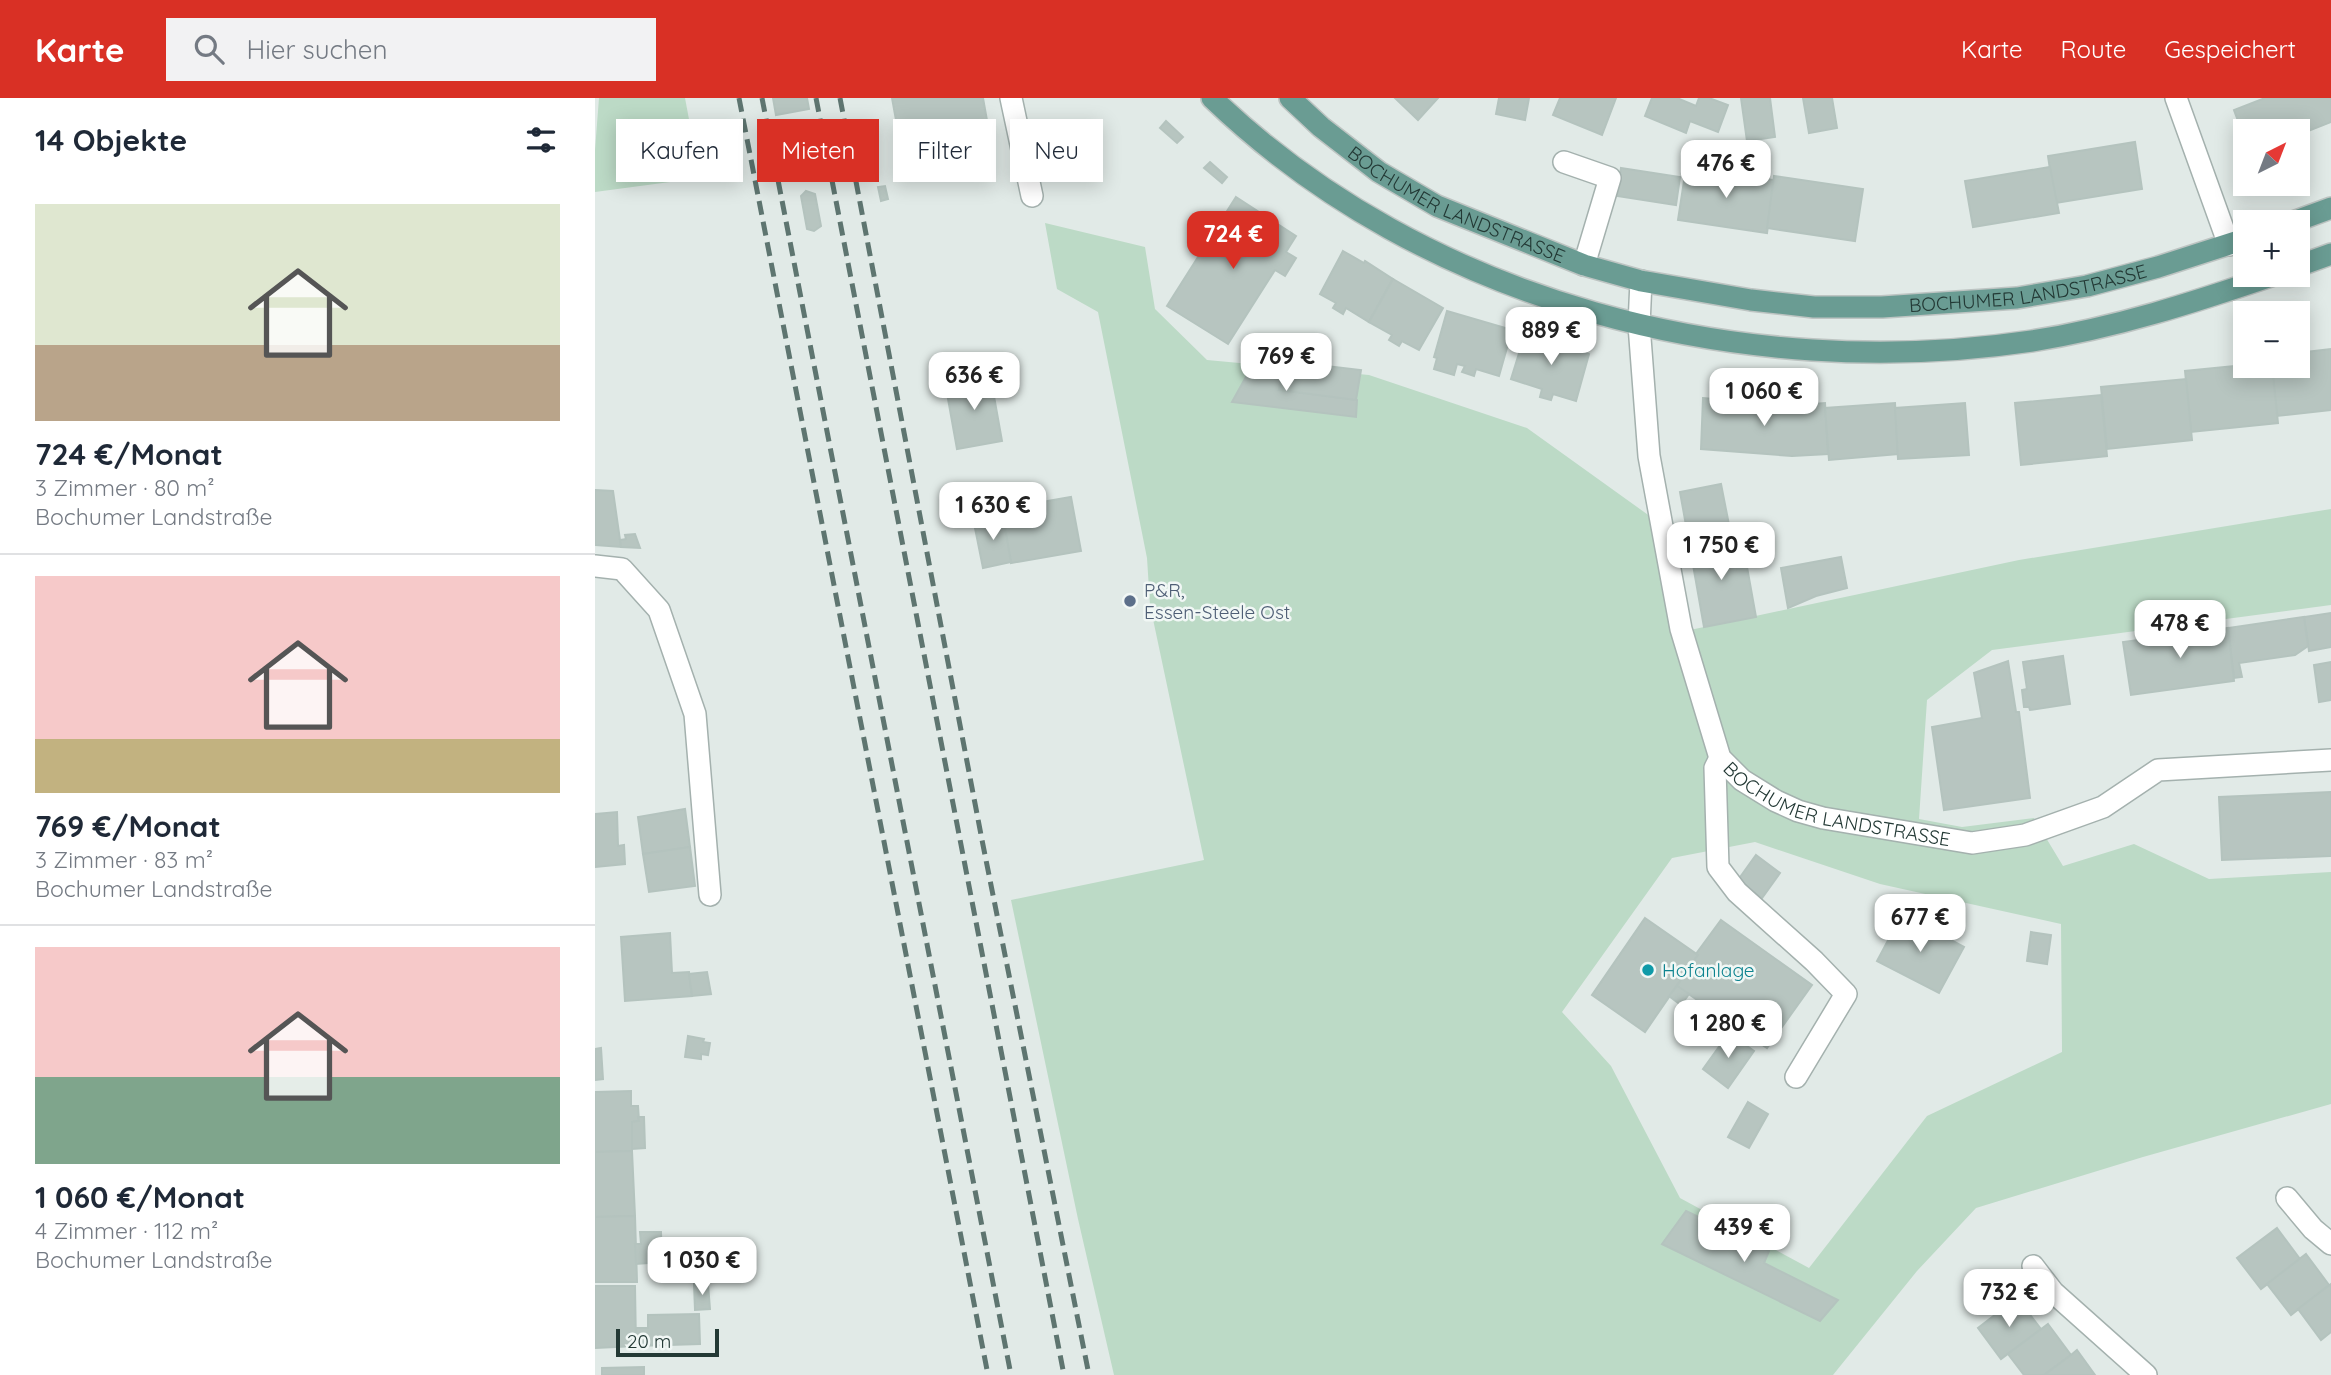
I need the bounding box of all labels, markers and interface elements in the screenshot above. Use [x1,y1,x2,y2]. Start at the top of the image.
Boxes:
search box [166,18,656,81]
text: Karte [35,29,124,70]
icon: search [190,30,228,68]
text: Hier suchen [246,33,388,66]
text: Karte [1961,34,2023,64]
text: Route [2061,34,2126,64]
text: Gespeichert [2164,34,2296,64]
chip: Kaufen [616,119,743,182]
chip: Mieten [757,119,879,182]
chip: Filter [893,119,996,182]
chip: Neu [1010,119,1103,182]
north arrow [2233,119,2310,196]
map controls [2233,119,2310,378]
text: 14 Objekte [35,121,187,159]
icon: filters [522,121,560,159]
street label: BOCHUMER LANDSTRASSE [1343,140,1569,268]
pin: 476 € [1677,140,1775,200]
text: 476 € [1697,148,1755,177]
button: + [2233,210,2310,287]
pin: 724 € [1184,212,1282,271]
text: 724 € [1203,219,1263,248]
icon: home [235,250,361,376]
street label: BOCHUMER LANDSTRASSE [1908,259,2149,317]
button: − [2233,301,2310,378]
pin: 889 € [1502,308,1600,367]
text: 889 € [1521,315,1581,344]
pin: 769 € [1237,334,1335,393]
text: 769 € [1257,341,1315,370]
pin: 636 € [925,352,1023,412]
text: 636 € [945,360,1003,389]
pin: 1 060 € [1699,368,1829,428]
text: 1 060 € [1725,376,1803,405]
text: 724 €/Monat [35,435,223,473]
text: 3 Zimmer · 80 m² [35,473,215,502]
pin: 1 630 € [928,482,1058,542]
text: 1 630 € [955,490,1031,519]
text: Bochumer Landstraße [35,502,272,531]
pin: 1 750 € [1656,522,1786,582]
text: 1 750 € [1683,530,1759,559]
place label: P&R, Essen-Steele Ost [1144,578,1290,624]
marker: P&R, Essen-Steele Ost [1122,593,1138,609]
pin: 478 € [2131,601,2229,660]
text: 478 € [2151,608,2209,637]
icon: home [235,622,361,748]
street label: BOCHUMER LANDSTRASSE [1718,756,1952,851]
text: 769 €/Monat [35,807,221,845]
text: 3 Zimmer · 83 m² [35,845,213,874]
text: Bochumer Landstraße [35,874,272,903]
pin: 677 € [1871,894,1969,954]
text: 677 € [1891,902,1949,931]
place label: Hofanlage [1662,958,1755,982]
marker: Hofanlage [1640,962,1656,978]
icon: home [235,993,361,1119]
pin: 1 280 € [1663,1000,1793,1060]
text: 1 280 € [1690,1008,1766,1037]
text: 1 060 €/Monat [35,1178,245,1216]
pin: 439 € [1695,1204,1793,1264]
text: 439 € [1714,1212,1774,1241]
text: 4 Zimmer · 112 m² [35,1216,218,1245]
pin: 1 030 € [637,1238,767,1297]
text: Bochumer Landstraße [35,1245,272,1274]
text: 1 030 € [664,1245,740,1274]
pin: 732 € [1960,1270,2058,1329]
text: 732 € [1980,1277,2038,1306]
scale bar [616,1326,719,1358]
text: 20 m [627,1329,671,1353]

